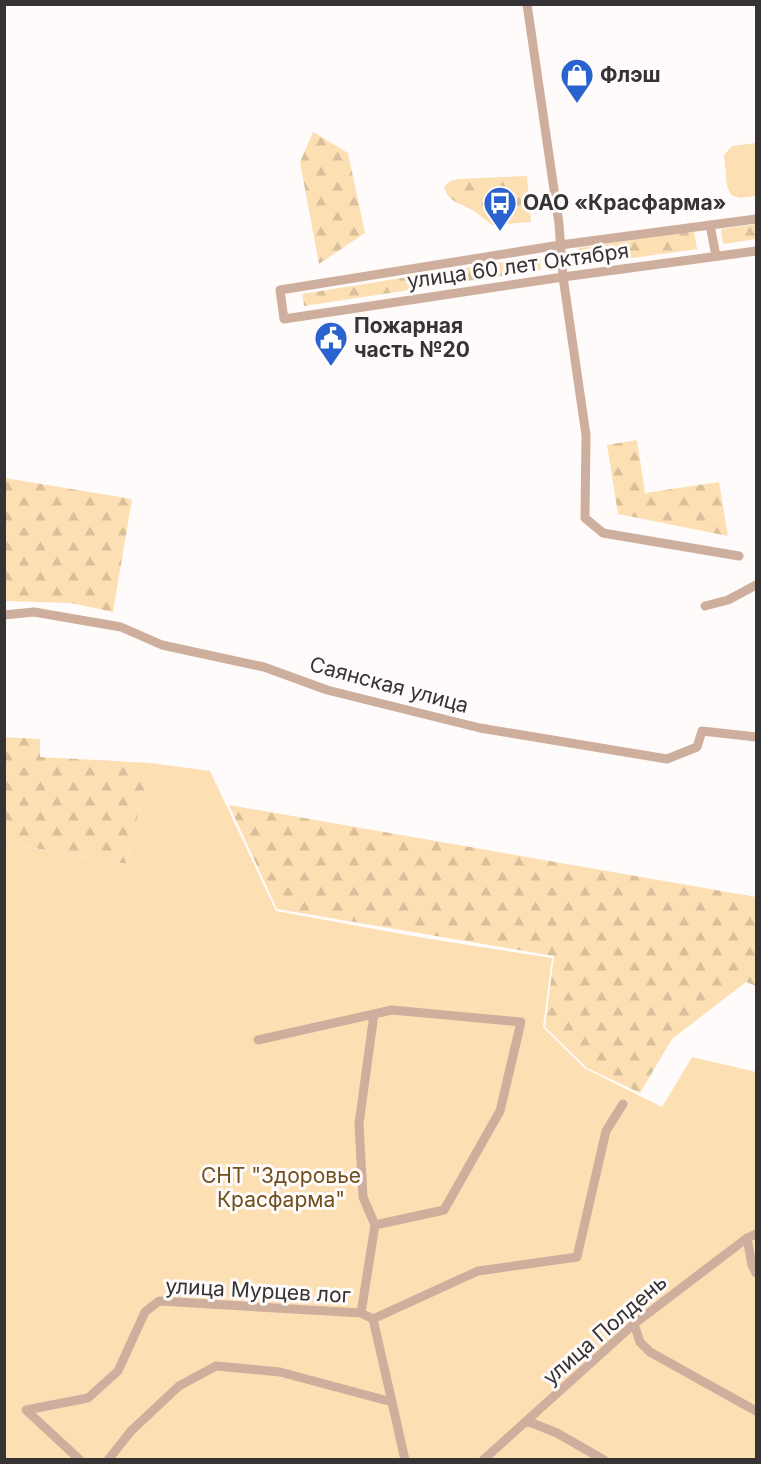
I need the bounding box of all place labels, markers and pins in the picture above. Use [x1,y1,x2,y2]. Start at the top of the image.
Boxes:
shop icon: Флэш [559,57,595,104]
place label: Флэш [600,62,661,87]
bus stop icon: ОАО «Красфарма» [482,185,518,232]
place label: ОАО «Красфарма» [523,190,726,215]
place label: Пожарная часть №20 [354,313,470,362]
public building icon: Пожарная часть №20 [313,320,349,367]

